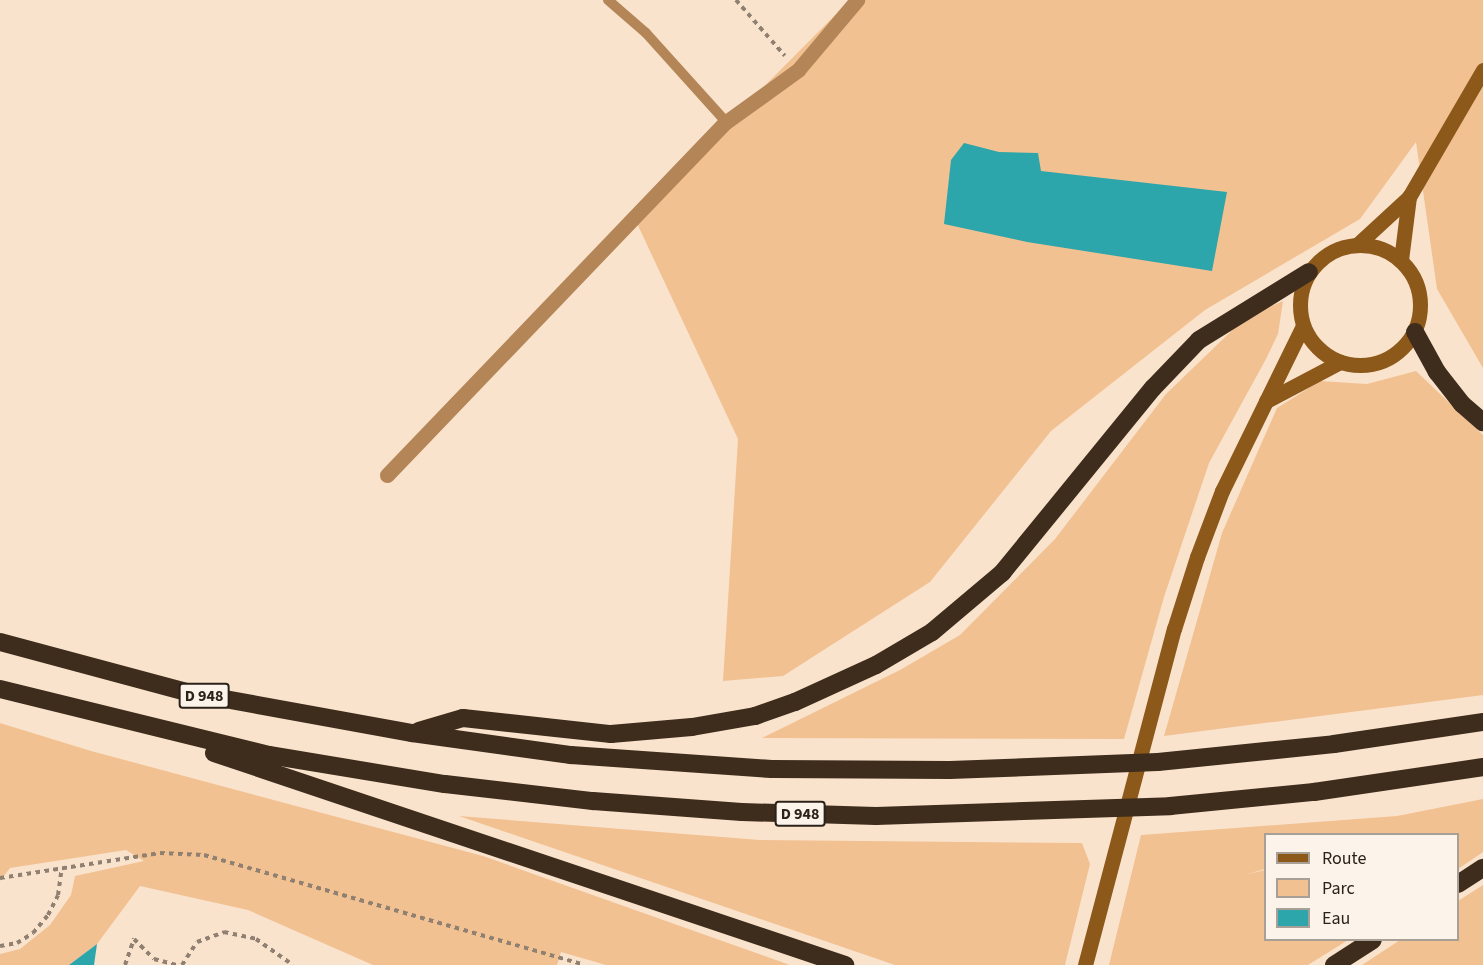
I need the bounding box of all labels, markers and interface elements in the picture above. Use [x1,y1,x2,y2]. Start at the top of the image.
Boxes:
road number: D 948 [178,683,230,709]
road number: D 948 [774,801,826,827]
legend [1264,833,1459,941]
text: Route [1322,846,1366,871]
text: Parc [1322,876,1355,901]
text: Eau [1322,906,1350,931]

